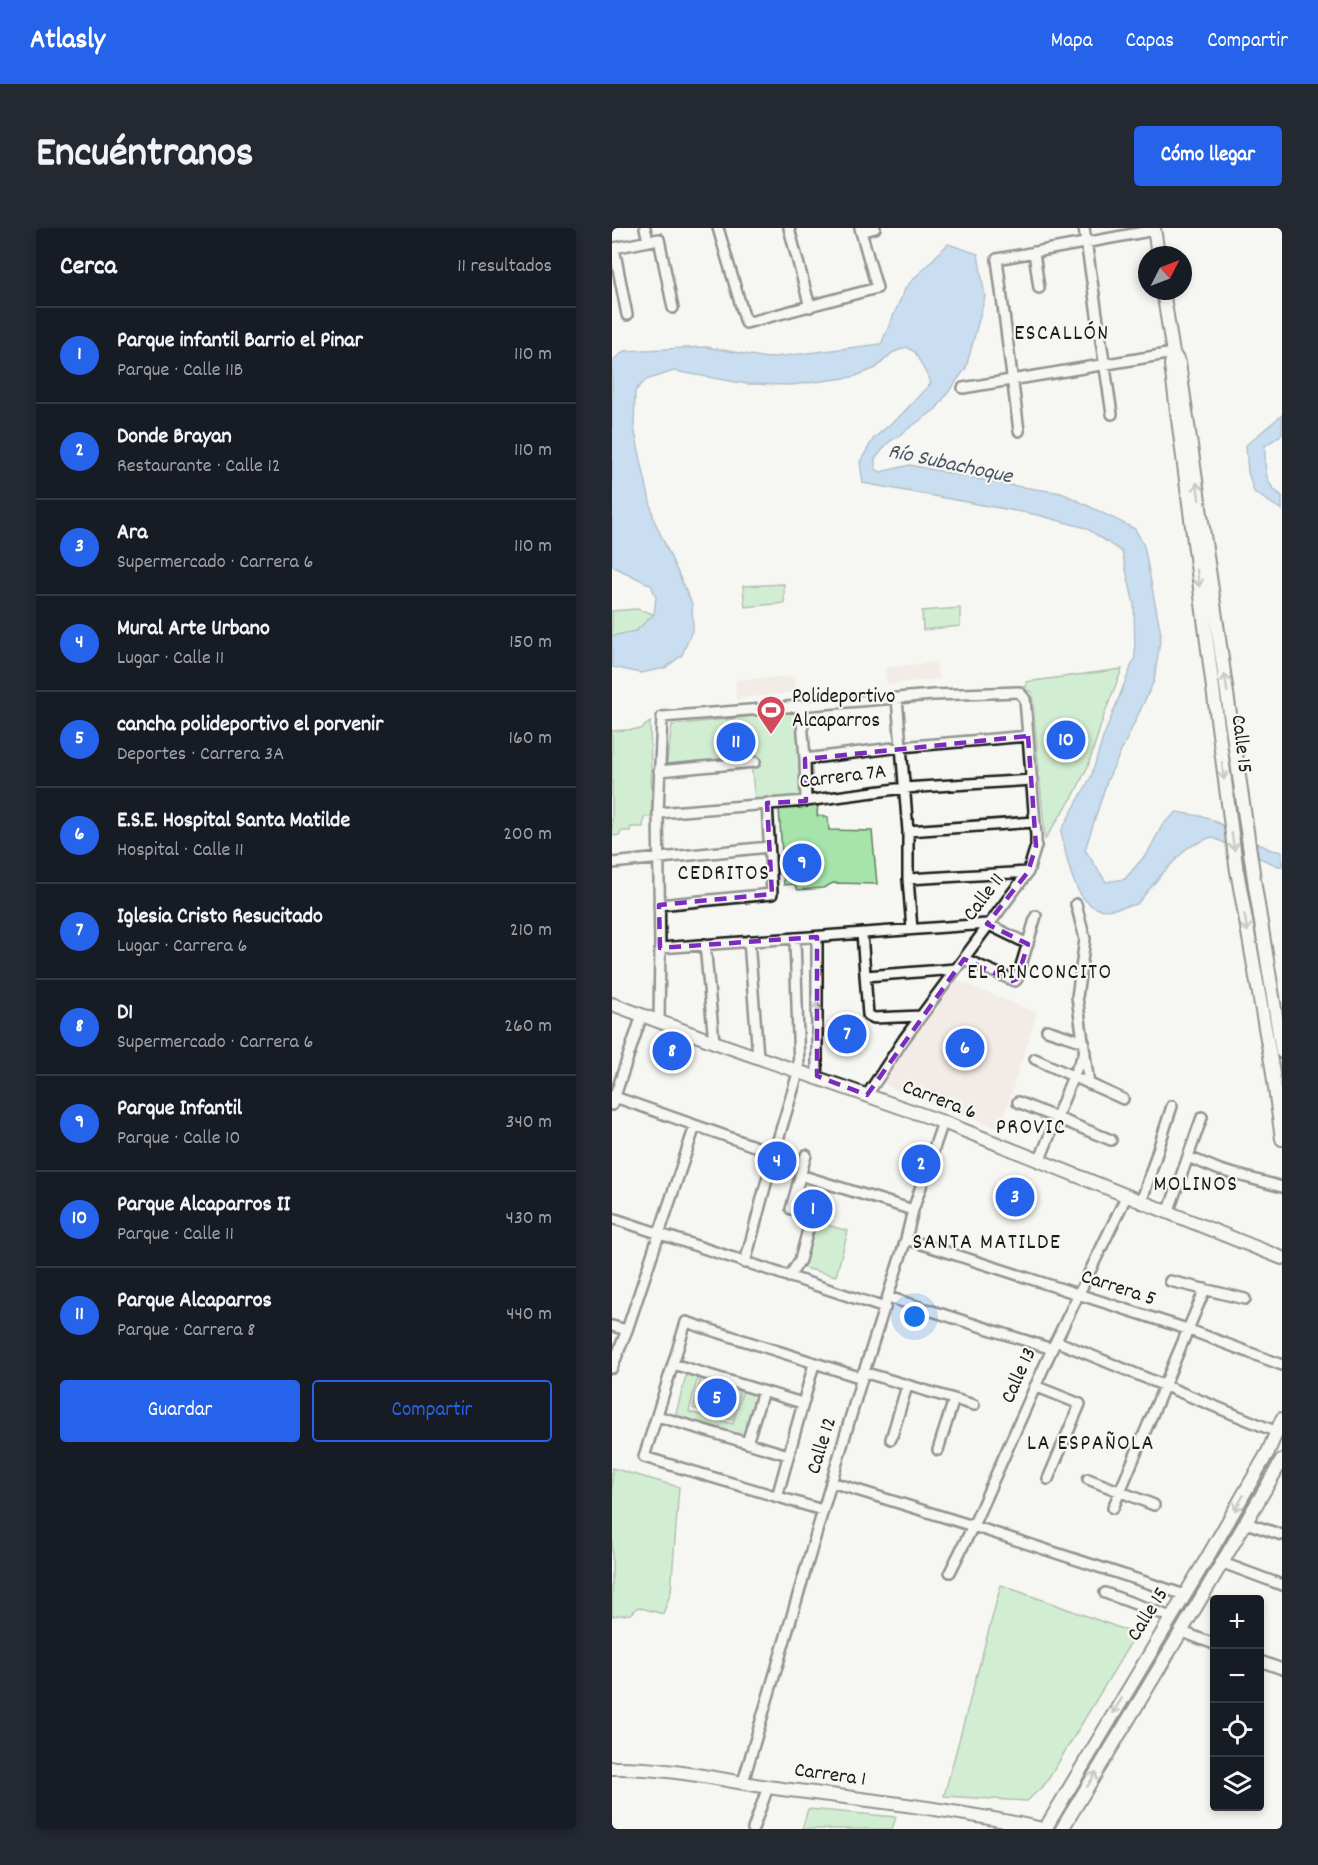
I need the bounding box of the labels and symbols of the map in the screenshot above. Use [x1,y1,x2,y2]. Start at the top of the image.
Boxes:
north arrow [1138,246,1192,300]
district label: ESCALLÓN [1014,319,1110,350]
water label: Río Subachoque [885,437,1016,494]
one-way arrow [1192,481,1203,501]
one-way arrow [1192,567,1203,587]
one-way arrow [1221,674,1232,694]
place label: Polideportivo Alcaparros [792,683,895,737]
sports icon: Polideportivo Alcaparros [755,694,787,736]
street label: Calle 15 [1222,713,1258,775]
pin: 10 [1046,718,1086,762]
pin: 11 [716,720,756,764]
street label: Carrera 7A [798,758,888,798]
one-way arrow [1218,761,1229,780]
one-way arrow [1227,832,1238,852]
pin: 9 [782,840,822,886]
district label: CEDRITOS [678,859,770,890]
street label: Calle 11 [957,868,1013,928]
one-way arrow [1241,913,1252,932]
district label: EL RINCONCITO [967,958,1113,989]
one-way arrow [811,1002,823,1022]
pin: 7 [828,1012,866,1056]
pin: 6 [946,1026,984,1070]
pin: 8 [652,1028,692,1074]
street label: Carrera 6 [897,1073,981,1129]
district label: PROVIC [996,1113,1066,1144]
pin: 4 [758,1138,796,1184]
pin: 2 [902,1142,940,1186]
district label: MOLINOS [1153,1170,1239,1201]
pin: 3 [996,1174,1034,1220]
pin: 1 [794,1186,832,1232]
district label: SANTA MATILDE [913,1228,1061,1259]
street label: Carrera 5 [1077,1263,1159,1315]
your location [900,1302,929,1331]
street label: Calle 13 [994,1343,1046,1409]
pin: 5 [698,1376,736,1420]
street label: Calle 12 [800,1414,846,1478]
district label: LA ESPAÑOLA [1027,1429,1155,1460]
one-way arrow [1232,1494,1244,1511]
street label: Calle 15 [1121,1582,1177,1648]
one-way arrow [1111,1697,1123,1714]
street label: Carrera 1 [792,1756,868,1796]
one-way arrow [1087,1771,1099,1788]

